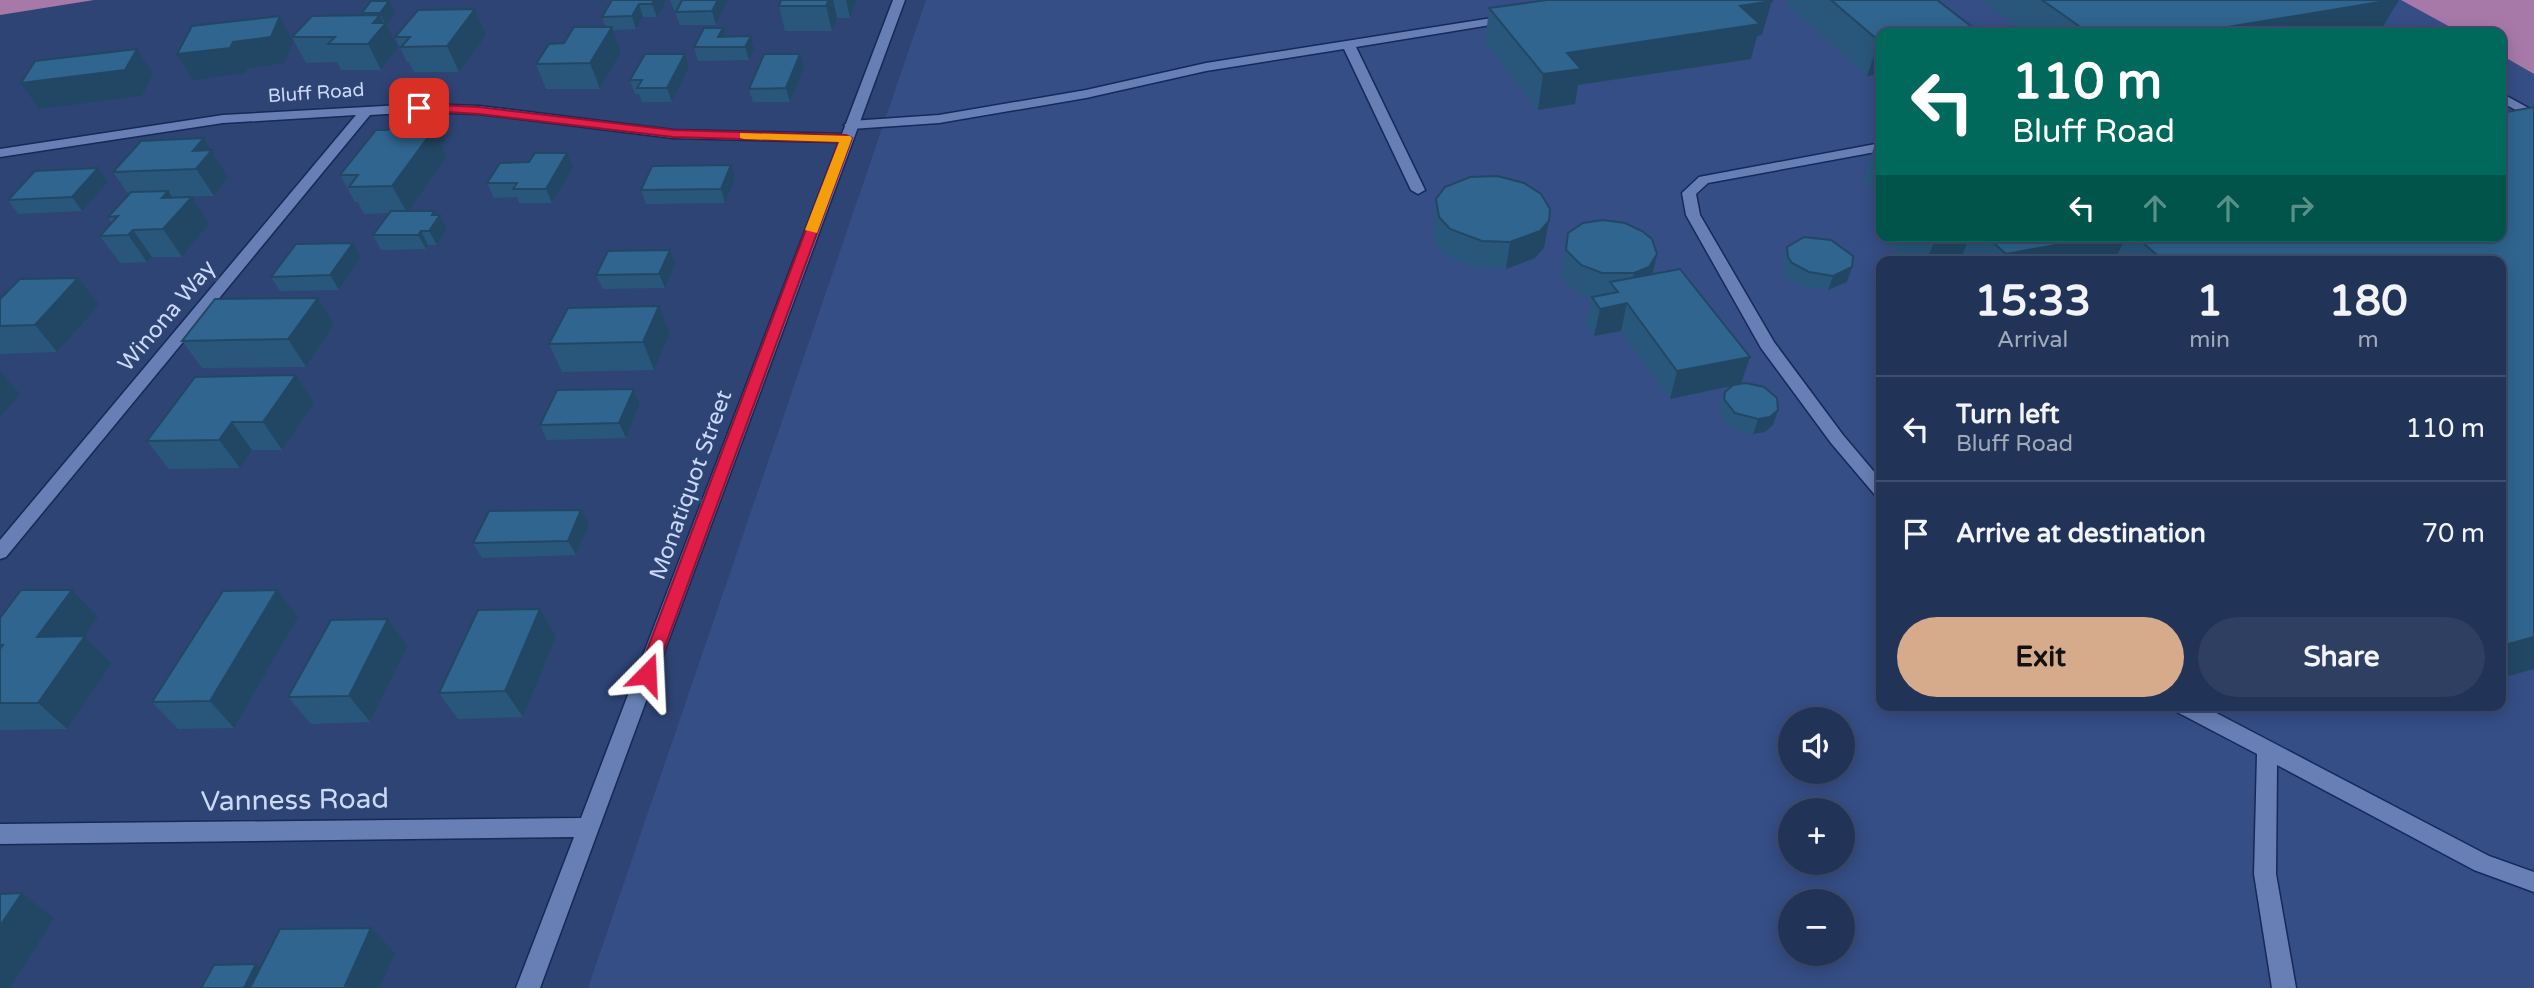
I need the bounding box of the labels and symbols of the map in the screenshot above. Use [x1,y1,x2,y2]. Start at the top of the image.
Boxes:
pin [389,78,449,138]
street label: Bluff Road [267,79,365,107]
street label: Winona Way [112,255,222,377]
street label: Monatiquot Street [644,386,738,584]
position arrow [610,637,684,711]
street label: Vanness Road [201,781,389,819]

